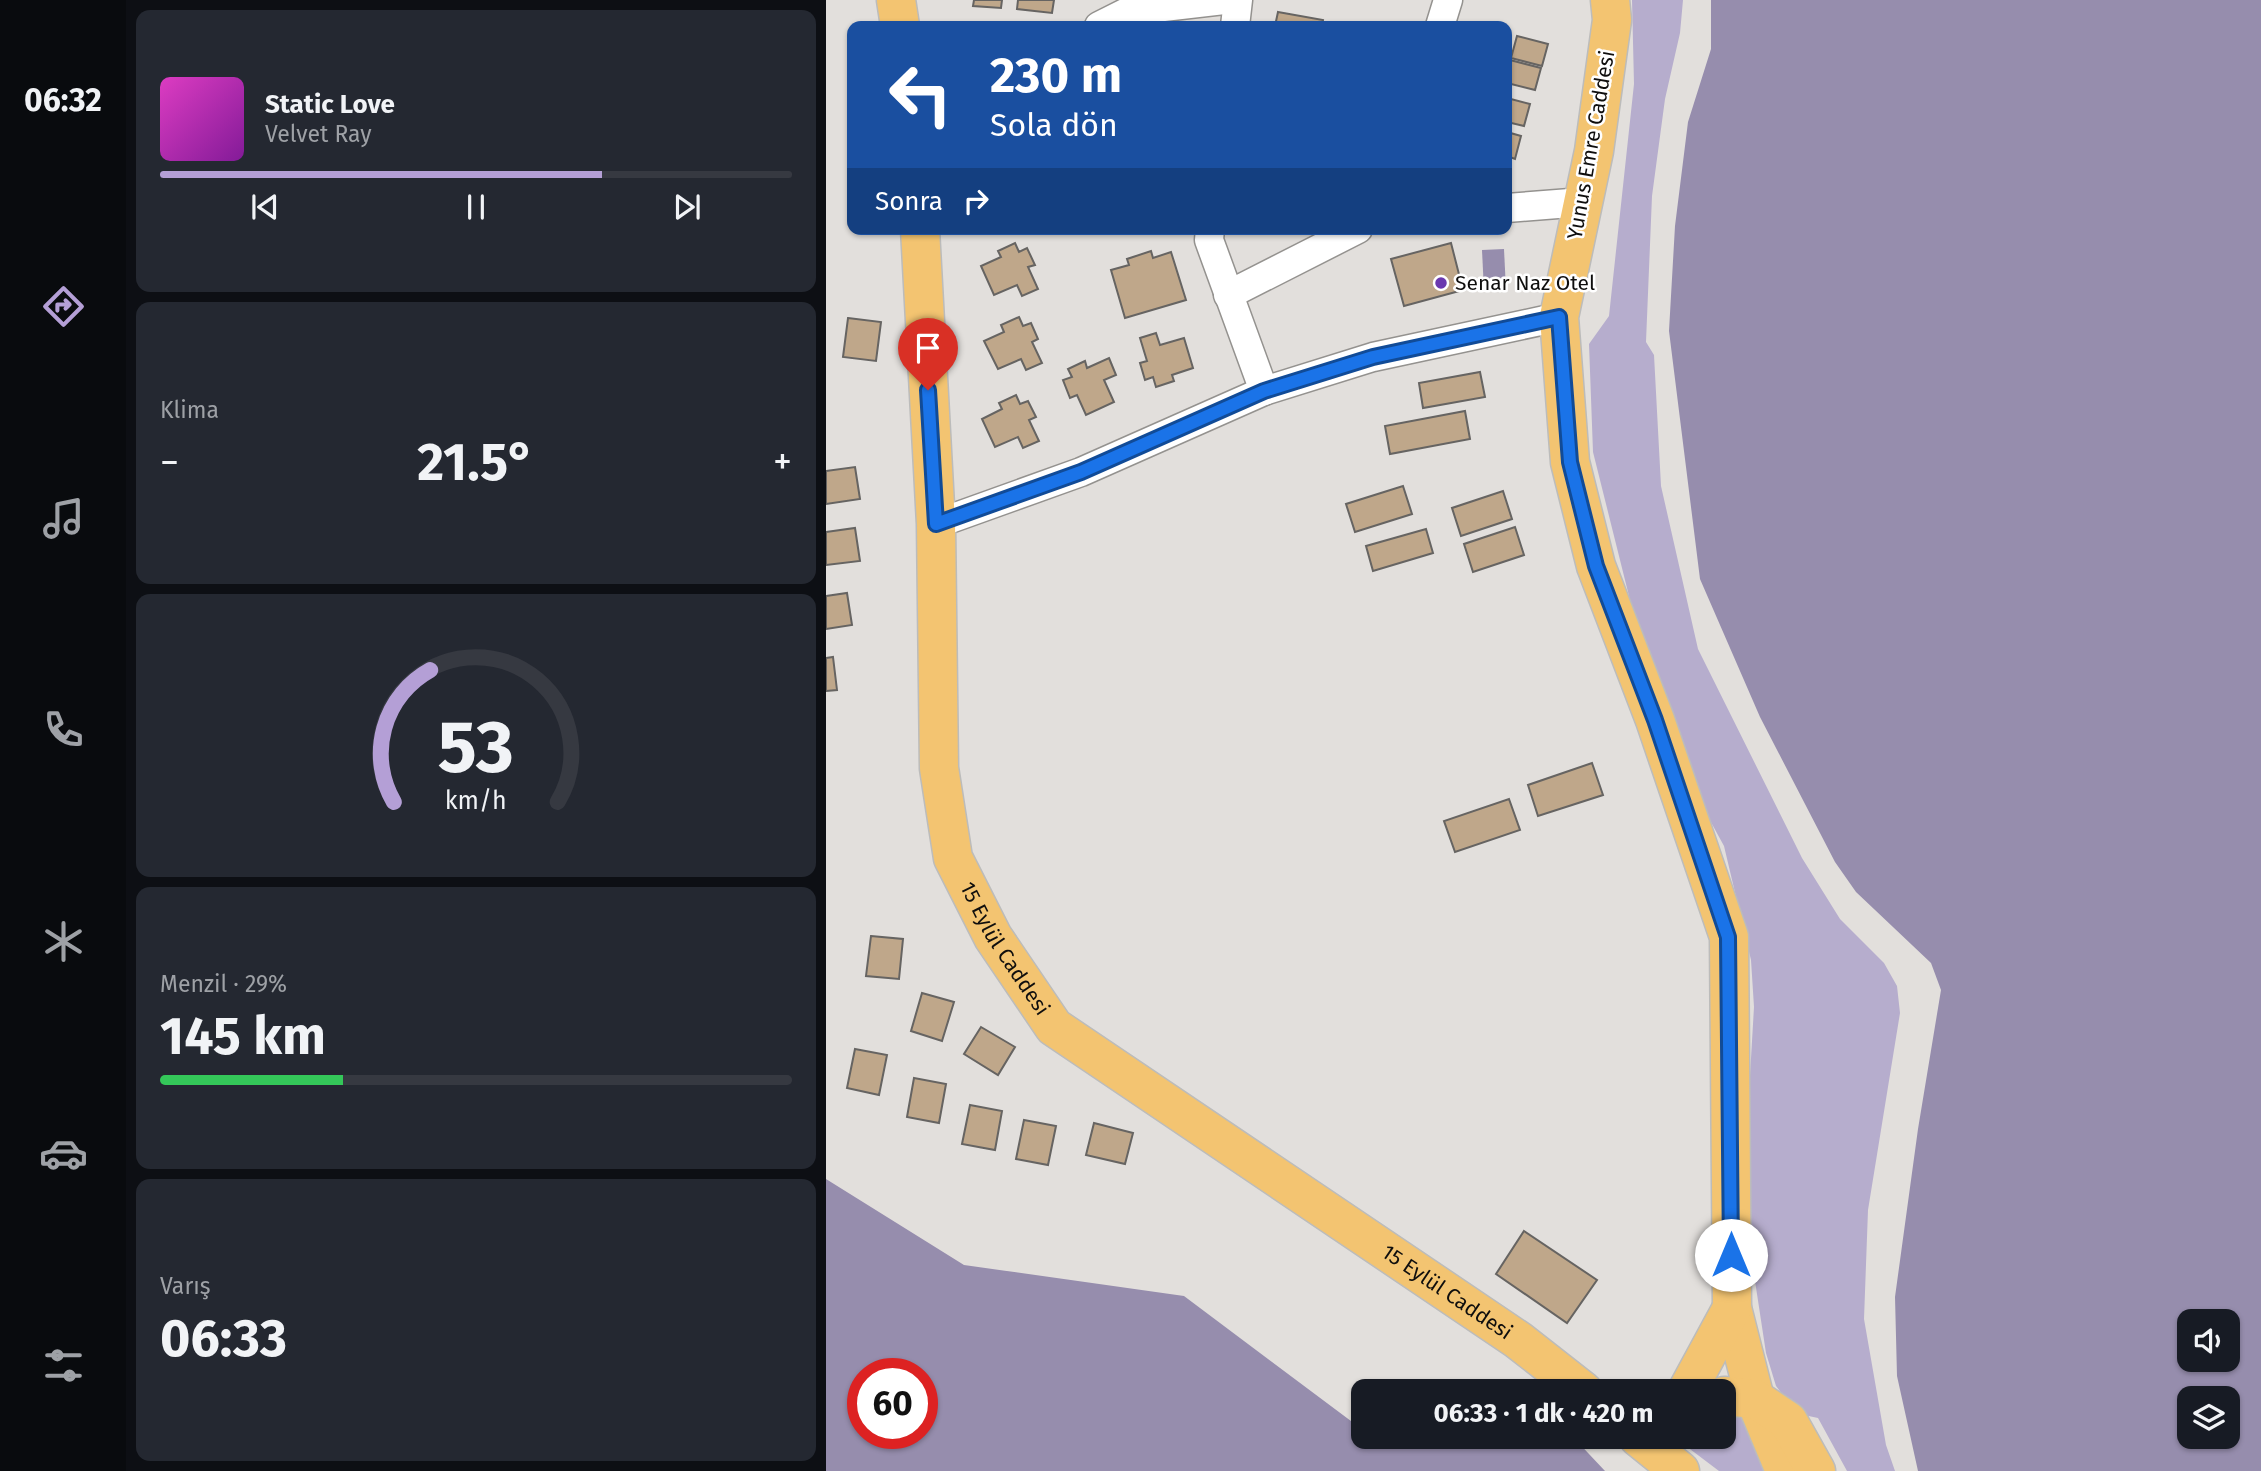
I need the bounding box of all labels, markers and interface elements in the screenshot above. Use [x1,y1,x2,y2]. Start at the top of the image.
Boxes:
text: 230 m [990,46,1122,105]
street label: Yunus Emre Caddesi [1562,48,1620,242]
icon: left [875,49,966,140]
text: 06:32 [24,81,102,119]
text: Static Love [265,89,395,120]
text: Sola dön [990,106,1118,144]
text: Velvet Ray [265,120,372,148]
icon: right [957,182,995,220]
text: Sonra [875,186,943,217]
icon: previous [246,188,284,226]
icon: pause [457,188,495,226]
icon: next [668,188,706,226]
place label: Senar Naz Otel [1455,270,1595,296]
marker: Senar Naz Otel [1433,275,1449,291]
icon: directions [39,282,88,331]
pin [898,318,958,390]
icon: arrive [909,329,947,367]
text: Klima [160,396,219,424]
text: 21.5° [417,431,535,494]
text: − [160,439,179,485]
text: + [773,439,792,485]
icon: music [39,494,88,543]
text: 53 [438,704,514,791]
icon: phone [39,705,88,754]
text: km/h [445,785,507,815]
street label: 15 Eylül Caddesi [954,878,1055,1020]
icon: climate [39,917,88,966]
text: Menzil · 29% [160,970,287,998]
text: 145 km [160,1005,326,1068]
icon: car [39,1129,88,1178]
position arrow [1694,1218,1768,1292]
street label: 15 Eylül Caddesi [1377,1239,1517,1345]
text: Varış [160,1272,211,1300]
text: 06:33 [160,1307,287,1370]
map controls [2177,1309,2240,1449]
button: sound [2177,1309,2240,1372]
icon: filters [39,1341,88,1390]
speed limit sign: 60 [847,1358,938,1449]
button: layers [2177,1386,2240,1449]
text: 06:33 · 1 dk · 420 m [1434,1398,1653,1429]

